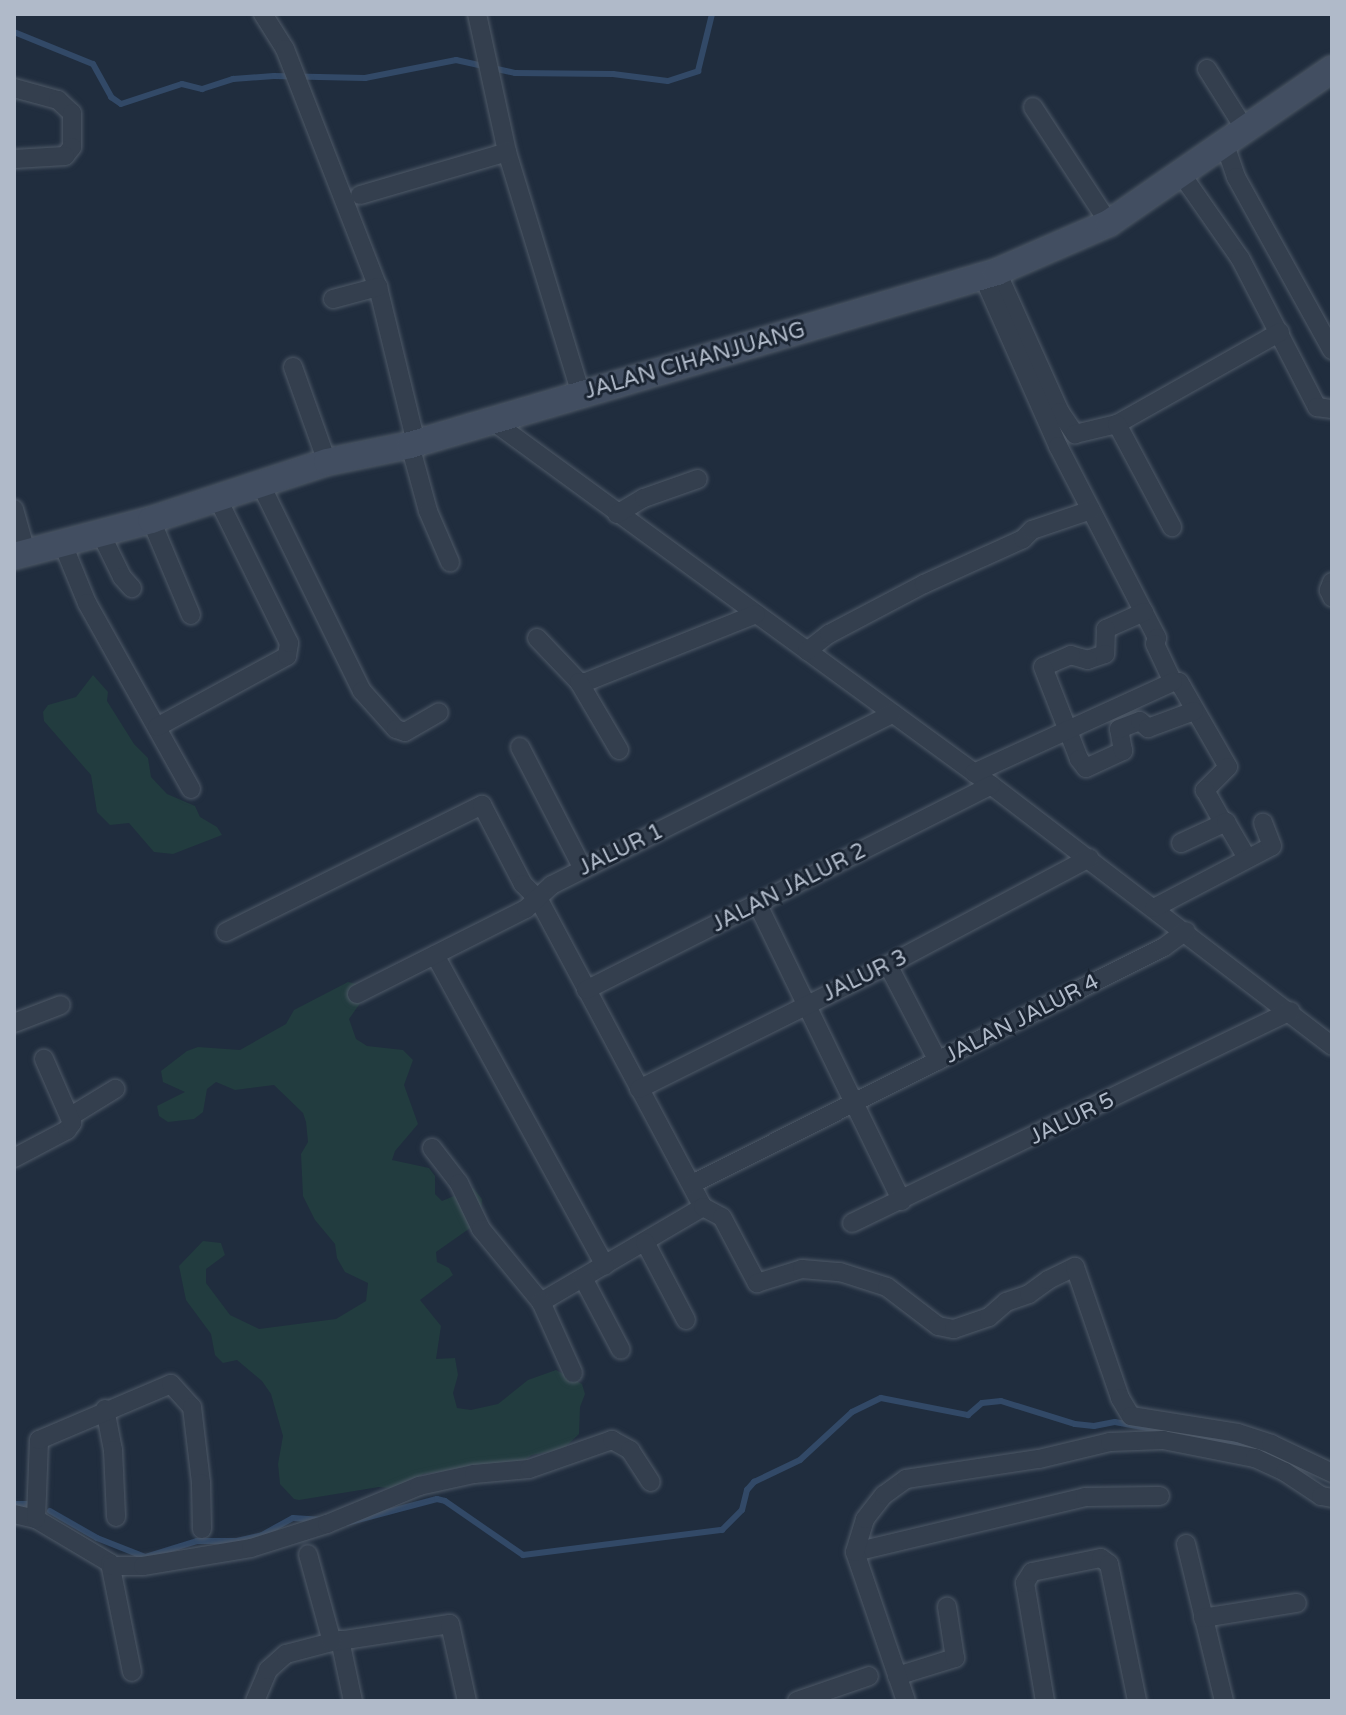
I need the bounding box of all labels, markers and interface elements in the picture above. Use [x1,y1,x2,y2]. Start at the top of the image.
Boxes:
street label: JALAN CIHANJUANG [582,317,808,405]
street label: JALUR 1 [574,818,668,882]
street label: JALAN JALUR 2 [708,838,870,938]
street label: JALUR 3 [818,944,912,1008]
street label: JALAN JALUR 4 [941,969,1103,1069]
street label: JALUR 5 [1025,1087,1119,1151]

